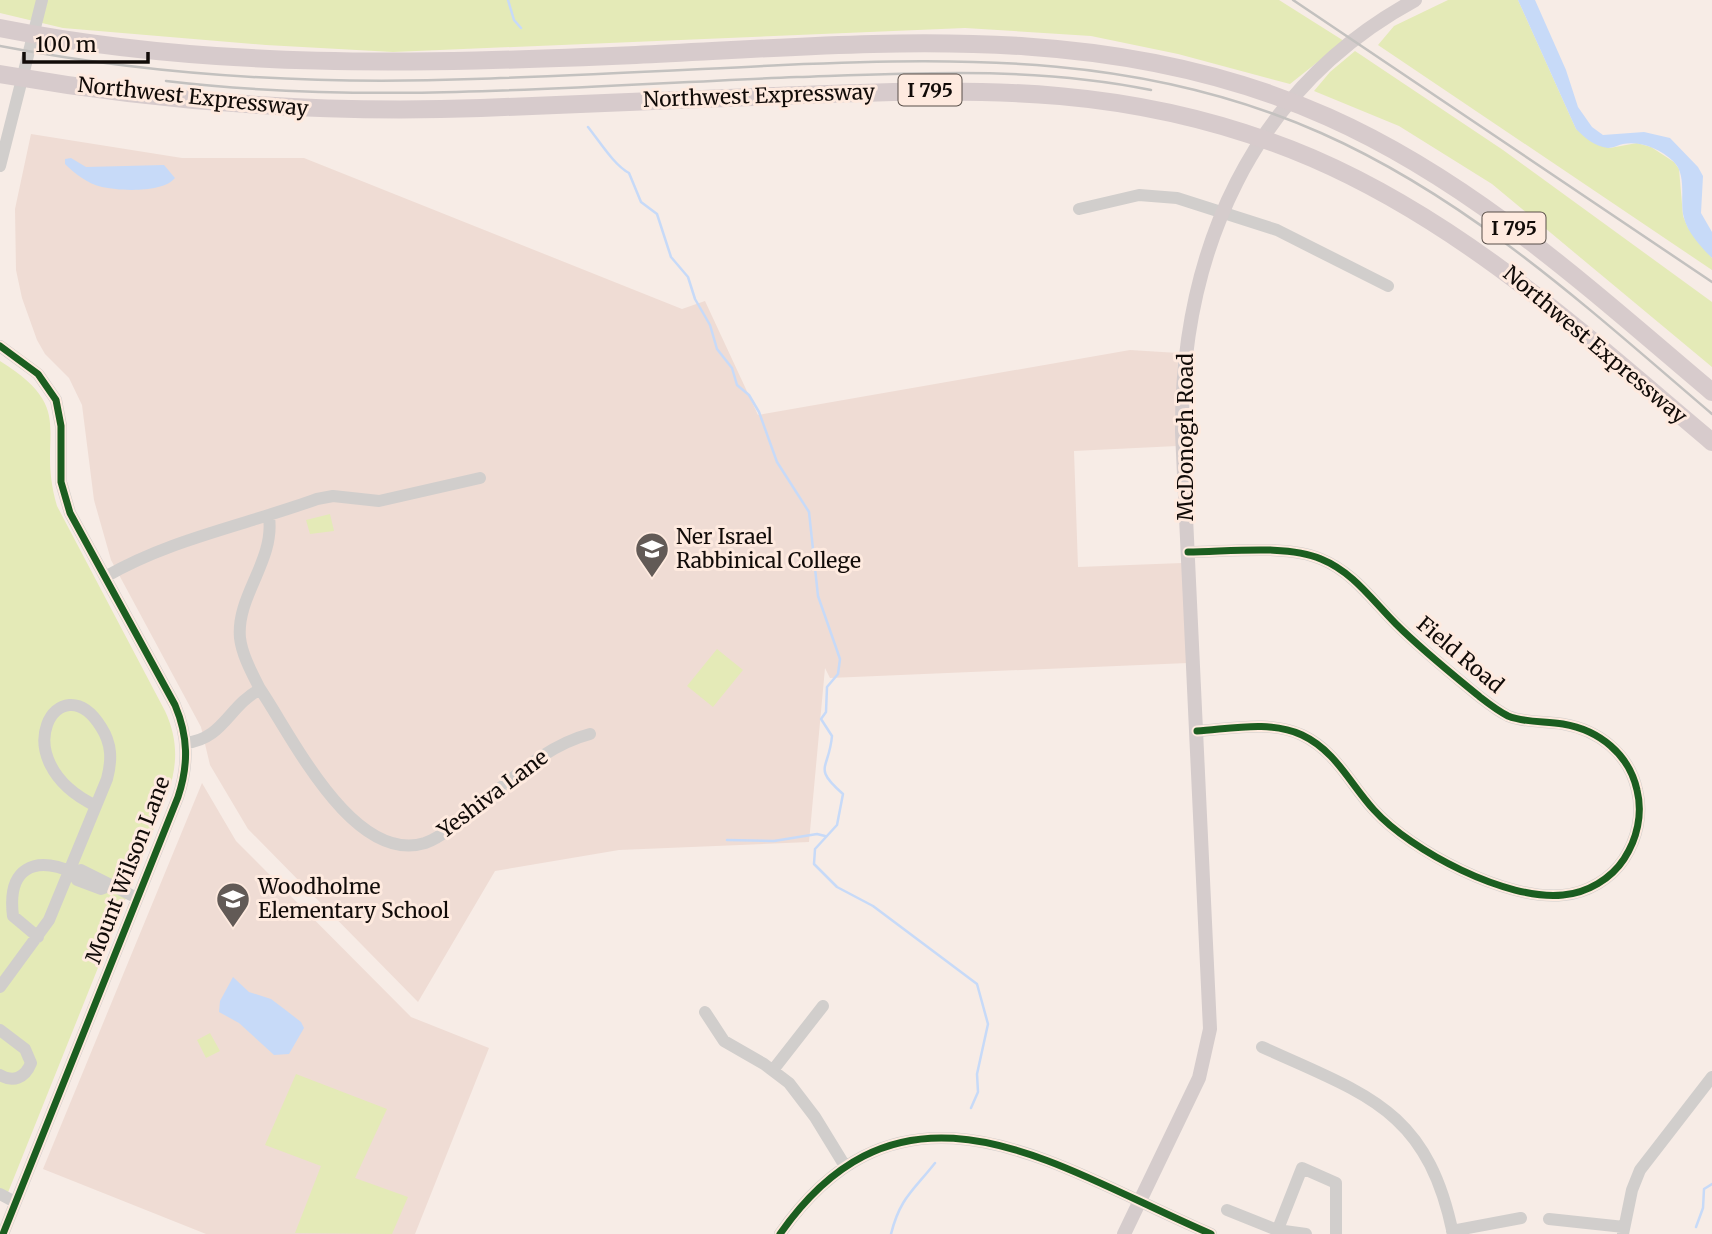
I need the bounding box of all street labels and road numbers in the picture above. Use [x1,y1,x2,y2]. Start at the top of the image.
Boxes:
street label: Northwest Expressway [76,71,311,122]
road number: I 795 [898,74,962,106]
street label: Northwest Expressway [643,78,876,113]
road number: I 795 [1482,212,1546,244]
street label: Northwest Expressway [1498,260,1693,430]
street label: McDonogh Road [1172,353,1199,521]
street label: Field Road [1411,610,1510,699]
street label: Yeshiva Lane [431,743,553,844]
street label: Mount Wilson Lane [79,772,176,967]

